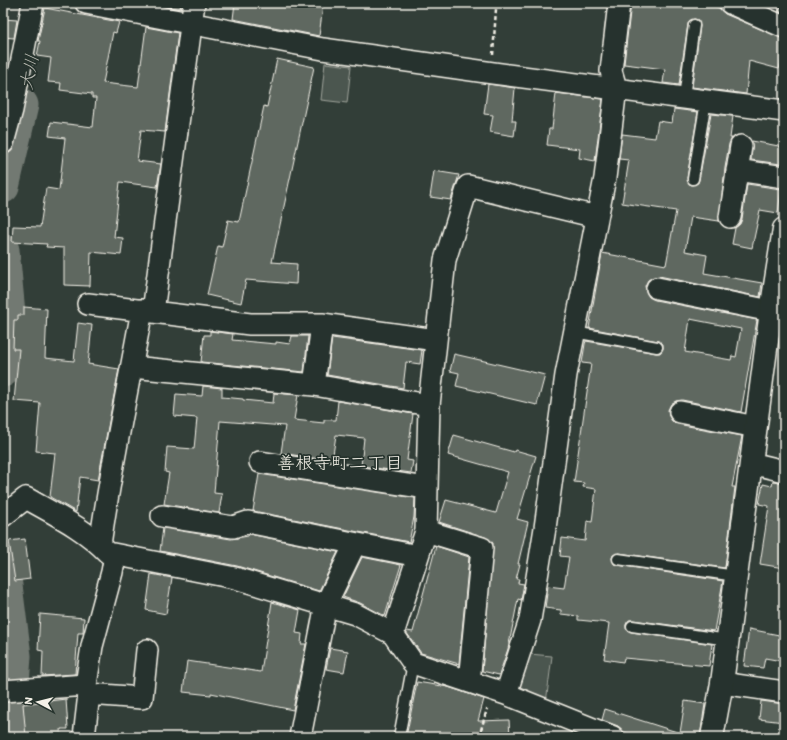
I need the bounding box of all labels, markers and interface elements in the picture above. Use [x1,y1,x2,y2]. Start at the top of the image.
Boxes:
water label: 大川 [15,52,43,92]
district label: 善根寺町二丁目 [277,452,403,474]
north arrow [18,682,58,722]
text: N [22,696,35,705]

